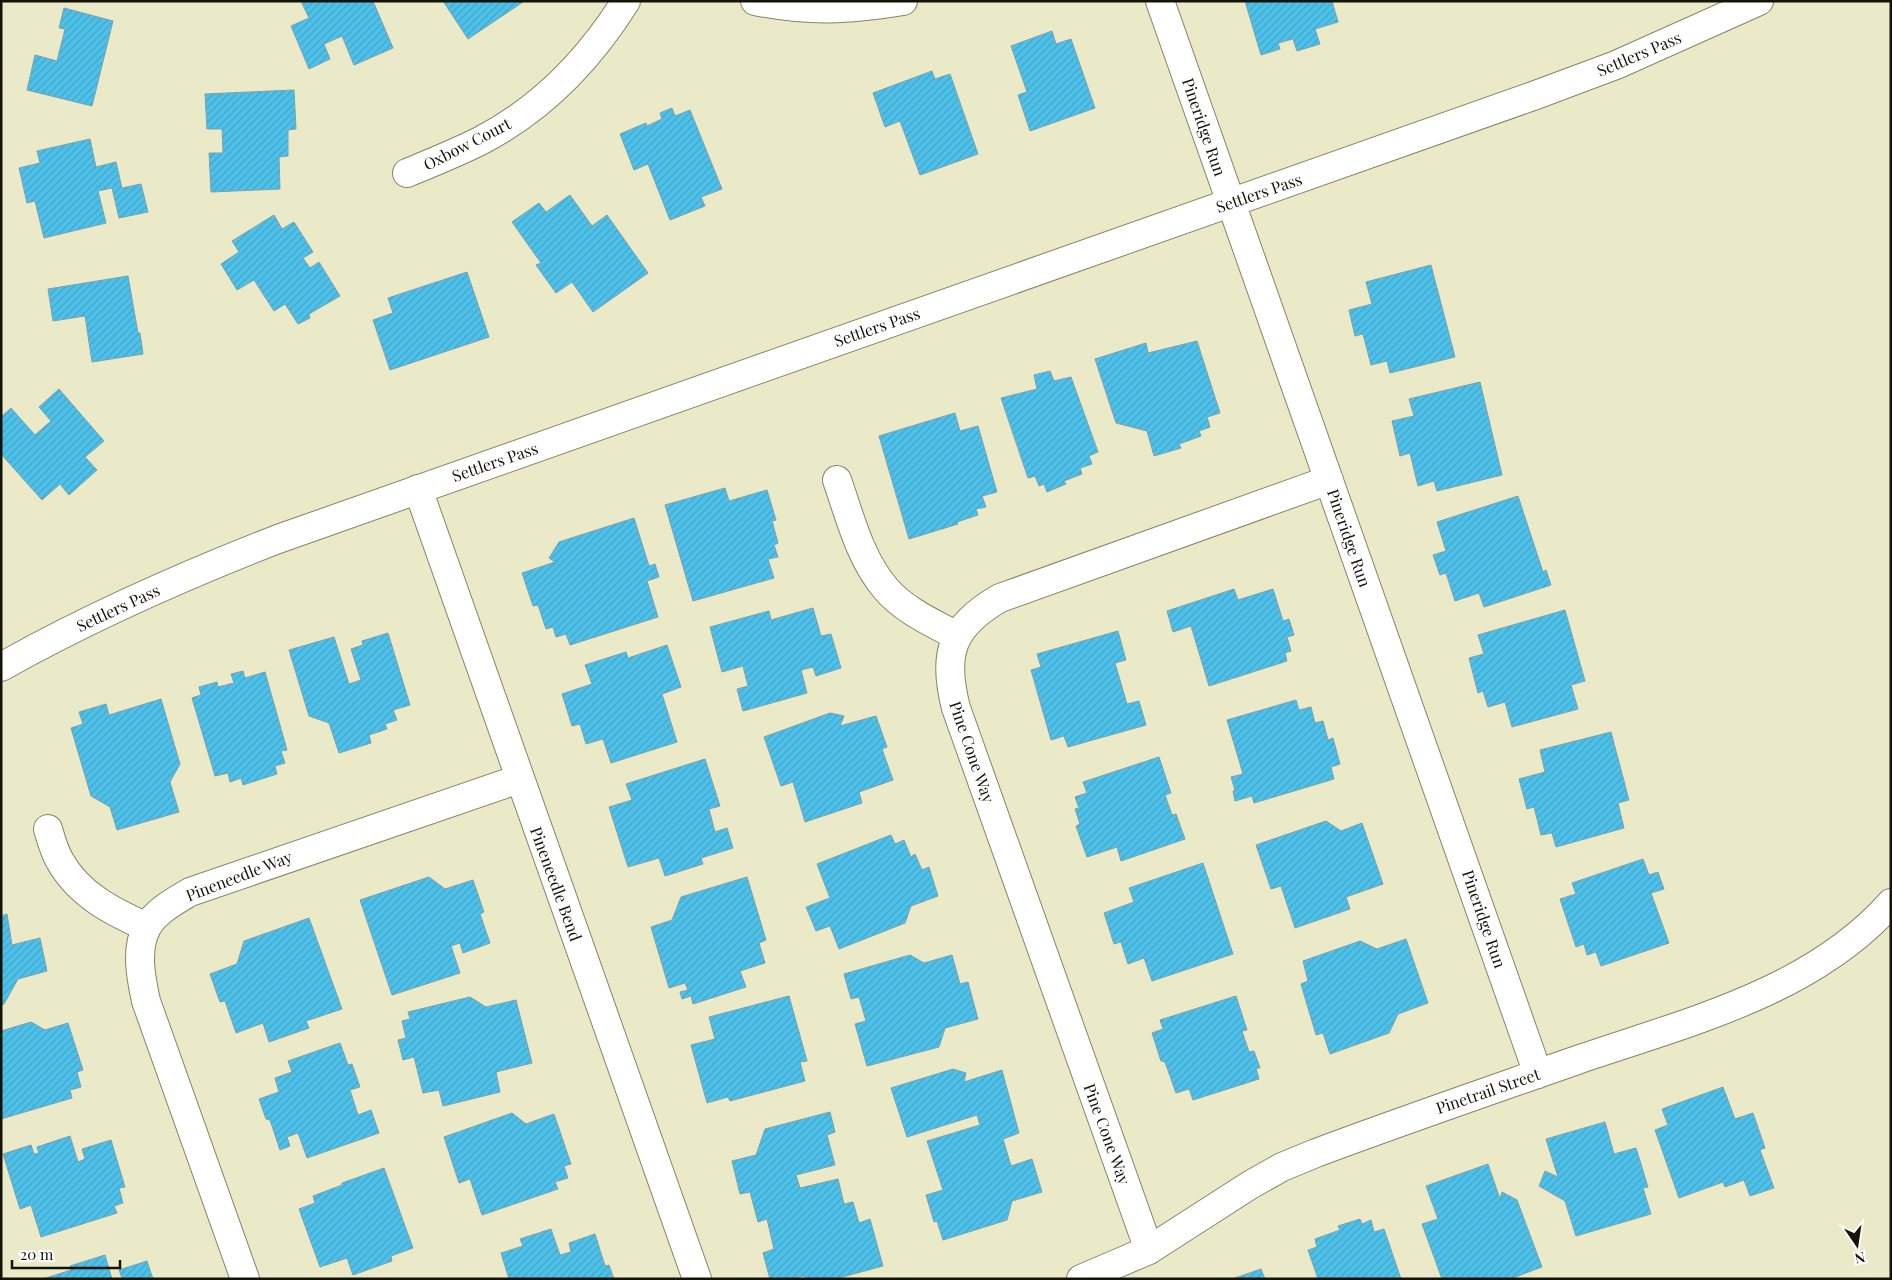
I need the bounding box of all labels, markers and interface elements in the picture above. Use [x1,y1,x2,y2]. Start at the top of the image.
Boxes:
street label: Settlers Pass [1593,26,1684,81]
street label: Pineridge Run [1178,75,1231,179]
street label: Oxbow Court [420,112,514,175]
street label: Settlers Pass [1213,168,1305,217]
street label: Settlers Pass [831,302,923,351]
street label: Settlers Pass [449,437,541,486]
street label: Pineridge Run [1323,486,1376,590]
street label: Settlers Pass [73,579,163,636]
street label: Pine Cone Way [945,698,1000,805]
street label: Pineneedle Bend [526,824,587,944]
street label: Pineneedle Way [183,846,295,905]
street label: Pineridge Run [1458,867,1511,971]
street label: Pinetrail Street [1433,1063,1543,1118]
street label: Pine Cone Way [1079,1080,1135,1187]
north arrow [1832,1220,1882,1270]
scale bar [12,1238,120,1270]
text: 20 m [20,1244,54,1264]
text: N [1853,1248,1867,1269]

